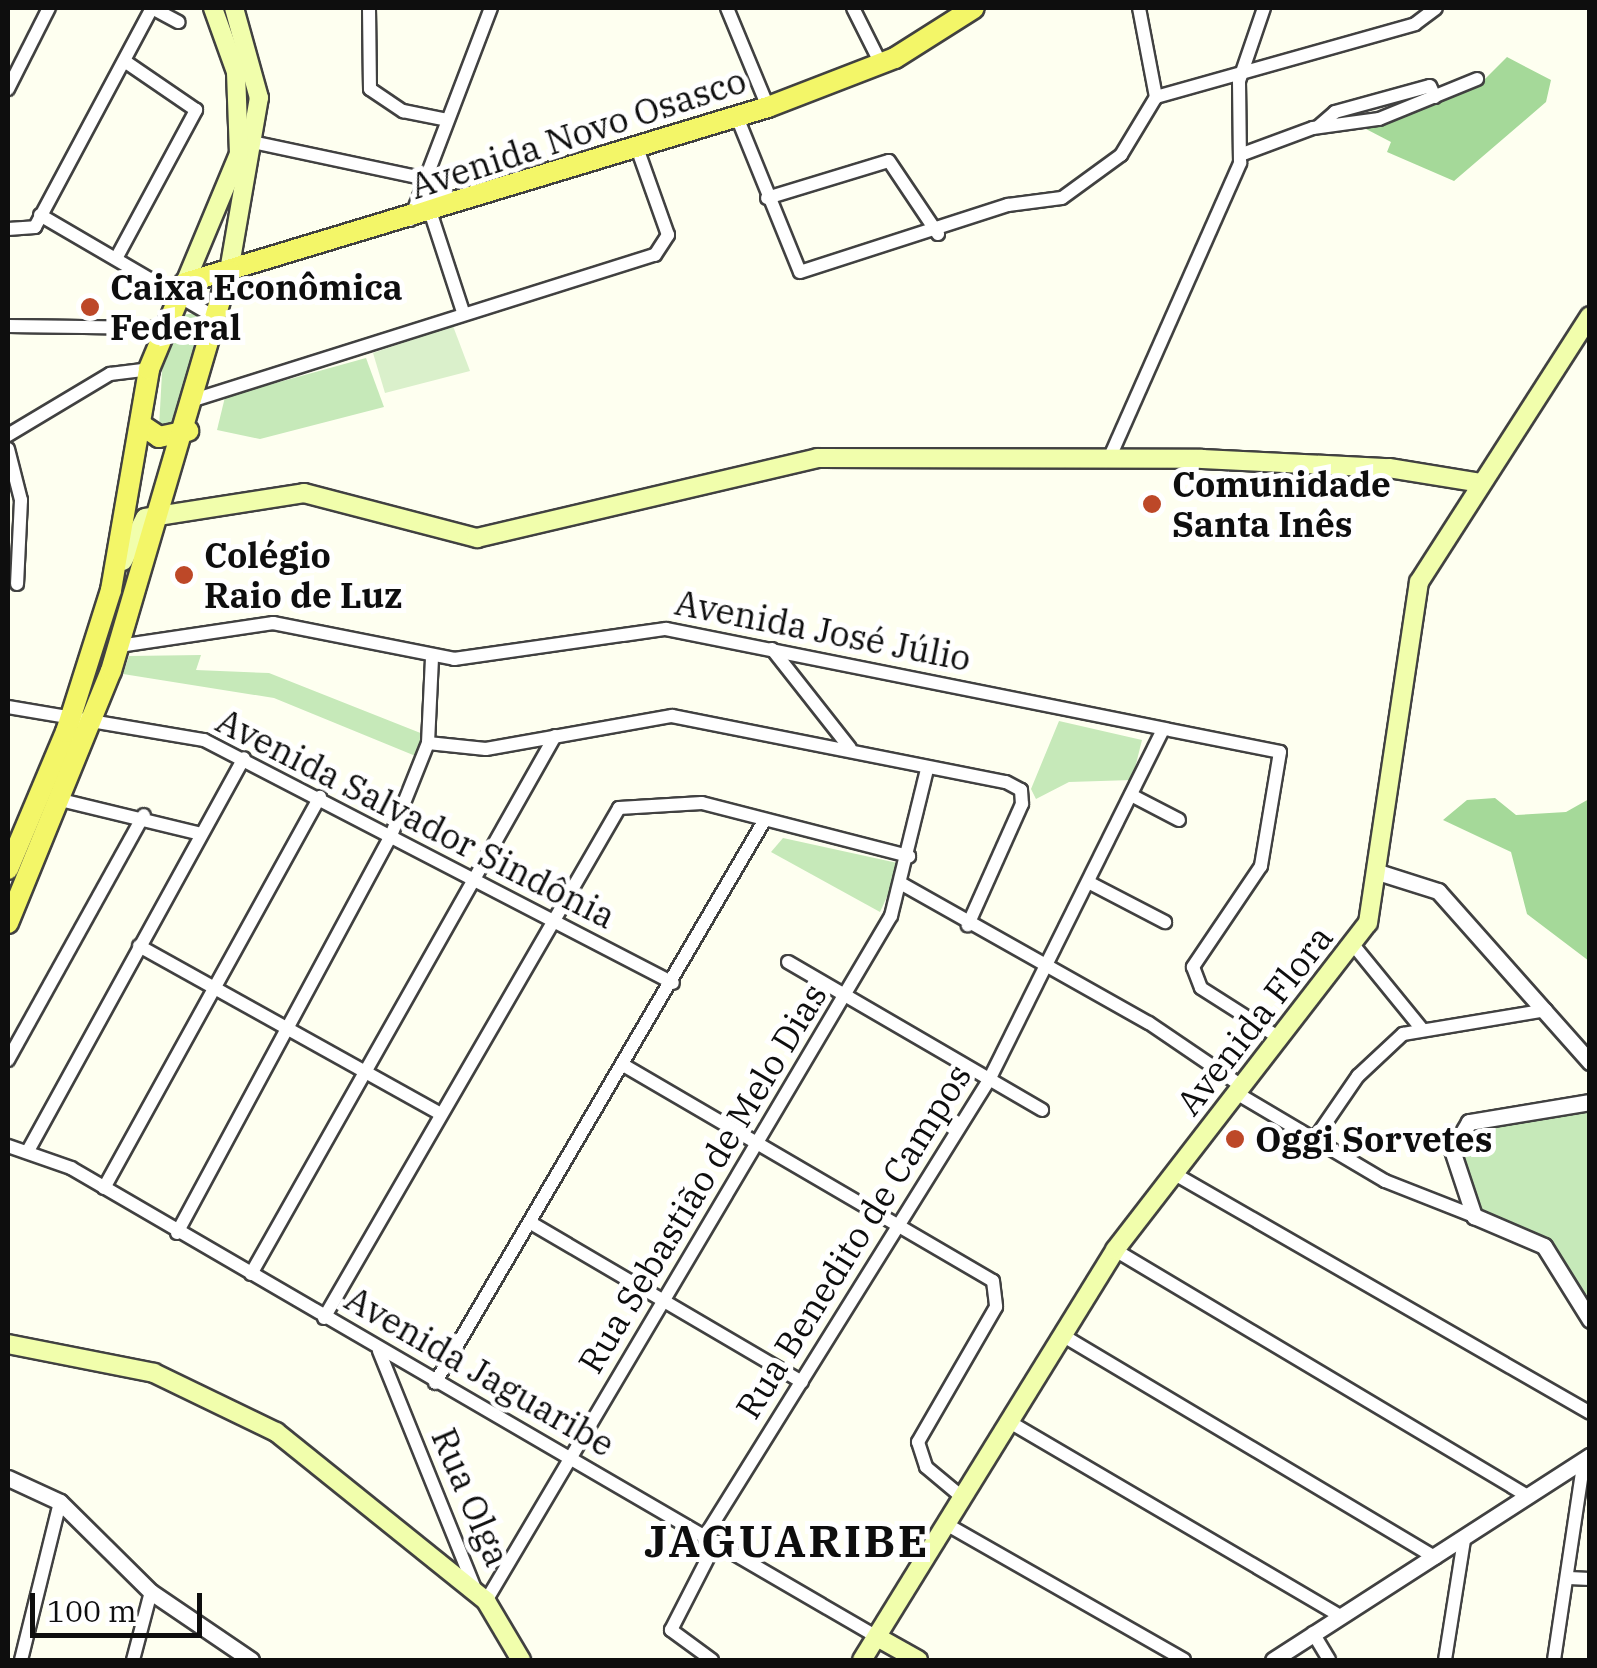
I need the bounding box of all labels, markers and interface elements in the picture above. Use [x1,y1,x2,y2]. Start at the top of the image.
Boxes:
street label: Avenida Novo Osasco [405,59,751,207]
place label: Caixa Econômica Federal [110,266,403,348]
marker: Caixa Econômica Federal [79,296,101,318]
place label: Comunidade Santa Inês [1172,463,1391,545]
marker: Comunidade Santa Inês [1141,493,1163,515]
place label: Colégio Raio de Luz [204,534,402,616]
marker: Colégio Raio de Luz [173,564,195,586]
street label: Avenida José Júlio [672,581,974,679]
street label: Avenida Salvador Sindônia [210,699,622,937]
street label: Avenida Flora [1167,917,1341,1123]
street label: Rua Sebastião de Melo Dias [569,976,835,1380]
street label: Rua Benedito de Campos [727,1056,979,1426]
place label: Oggi Sorvetes [1255,1118,1492,1160]
marker: Oggi Sorvetes [1224,1128,1246,1150]
street label: Avenida Jaguaribe [338,1277,622,1465]
street label: Rua Olga [423,1422,519,1572]
district label: JAGUARIBE [644,1514,930,1568]
scale bar [35,1573,208,1635]
text: 100 m [47,1591,137,1630]

